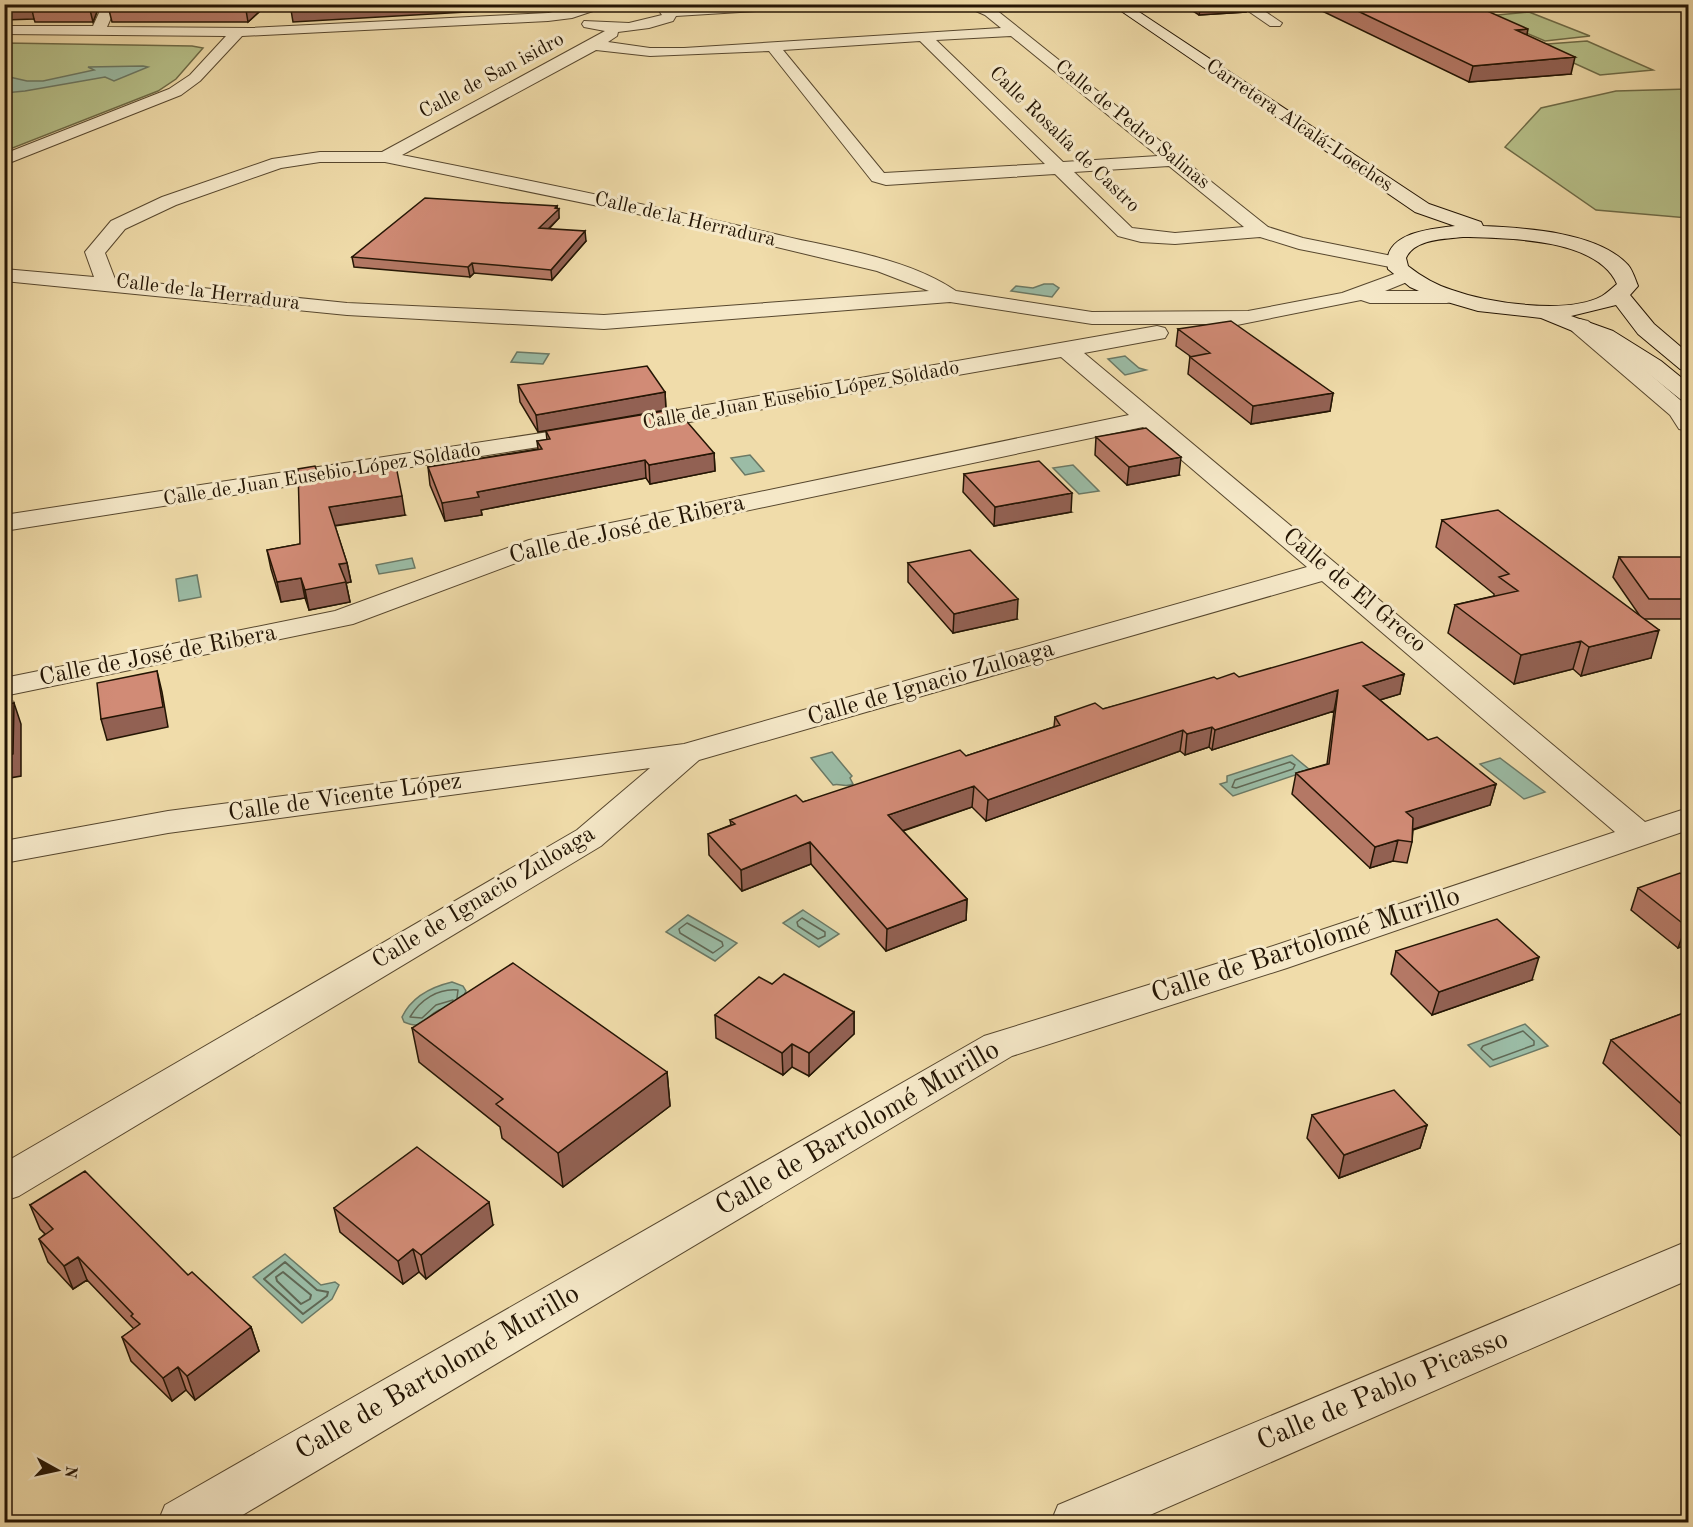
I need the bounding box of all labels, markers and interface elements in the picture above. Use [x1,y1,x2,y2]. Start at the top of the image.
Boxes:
street label: Calle de San isidro [416,29,568,123]
street label: Carretera Alcalá-Loeches [1202,56,1396,196]
street label: Calle de Pedro Salinas [1051,57,1213,193]
street label: Calle Rosalía de Castro [985,63,1143,217]
street label: Calle de la Herradura [592,189,778,251]
street label: Calle de la Herradura [115,272,301,314]
street label: Calle de Juan Eusebio López Soldado [641,358,961,434]
street label: Calle de Juan Eusebio López Soldado [162,440,482,510]
street label: Calle de José de Ribera [507,491,747,569]
street label: Calle de El Greco [1278,524,1430,658]
street label: Calle de José de Ribera [37,621,279,691]
street label: Calle de Ignacio Zuloaga [805,637,1057,731]
street label: Calle de Vicente López [227,770,463,826]
street label: Calle de Ignacio Zuloaga [368,822,600,974]
street label: Calle de Bartolomé Murillo [1148,883,1464,1009]
street label: Calle de Bartolomé Murillo [711,1036,1005,1222]
street label: Calle de Bartolomé Murillo [291,1280,585,1466]
street label: Calle de Pablo Picasso [1253,1325,1513,1457]
north arrow [27,1440,87,1500]
text: N [61,1465,79,1480]

